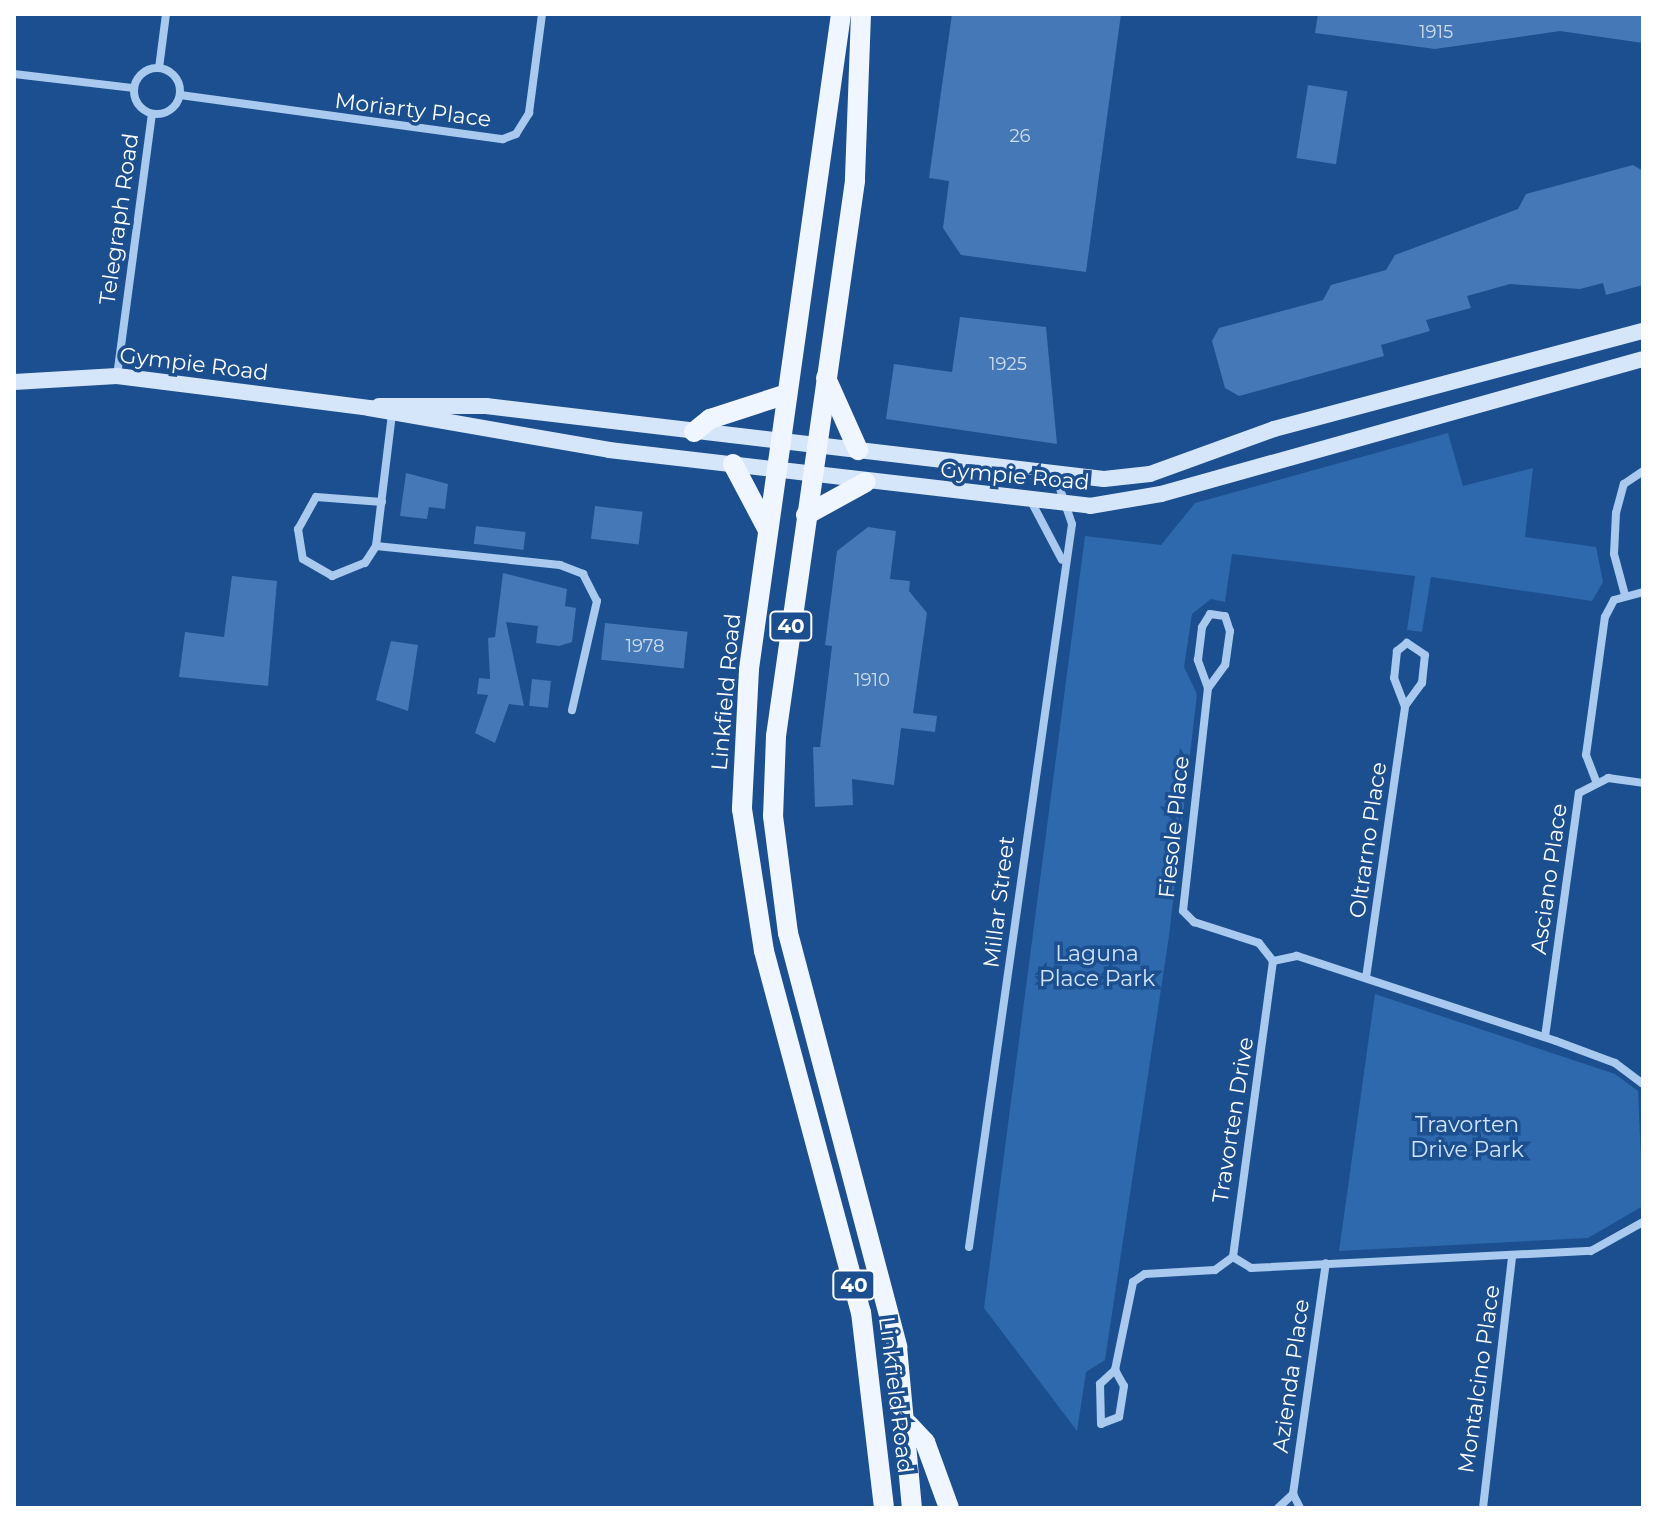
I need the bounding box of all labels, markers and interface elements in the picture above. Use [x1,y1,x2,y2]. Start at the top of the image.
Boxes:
house number: 1915 [1419,21,1453,43]
street label: Moriarty Place [333,87,493,133]
house number: 26 [1009,125,1031,147]
street label: Telegraph Road [94,132,144,306]
street label: Gympie Road [118,342,270,386]
house number: 1925 [989,353,1027,375]
street label: Gympie Road [939,456,1091,496]
road number: 40 [769,610,813,642]
street label: Linkfield Road [706,612,746,772]
house number: 1978 [625,635,665,657]
house number: 1910 [854,669,890,691]
street label: Fiesole Place [1153,755,1195,899]
street label: Oltrarno Place [1344,760,1392,920]
street label: Asciano Place [1525,802,1573,956]
street label: Millar Street [978,834,1020,970]
park label: Laguna Place Park [1039,940,1155,992]
street label: Travorten Drive [1207,1035,1259,1205]
park label: Travorten Drive Park [1410,1111,1524,1162]
road number: 40 [832,1269,876,1301]
street label: Montalcino Place [1453,1283,1505,1475]
street label: Azienda Place [1267,1297,1315,1455]
street label: Linkfield Road [873,1315,919,1475]

